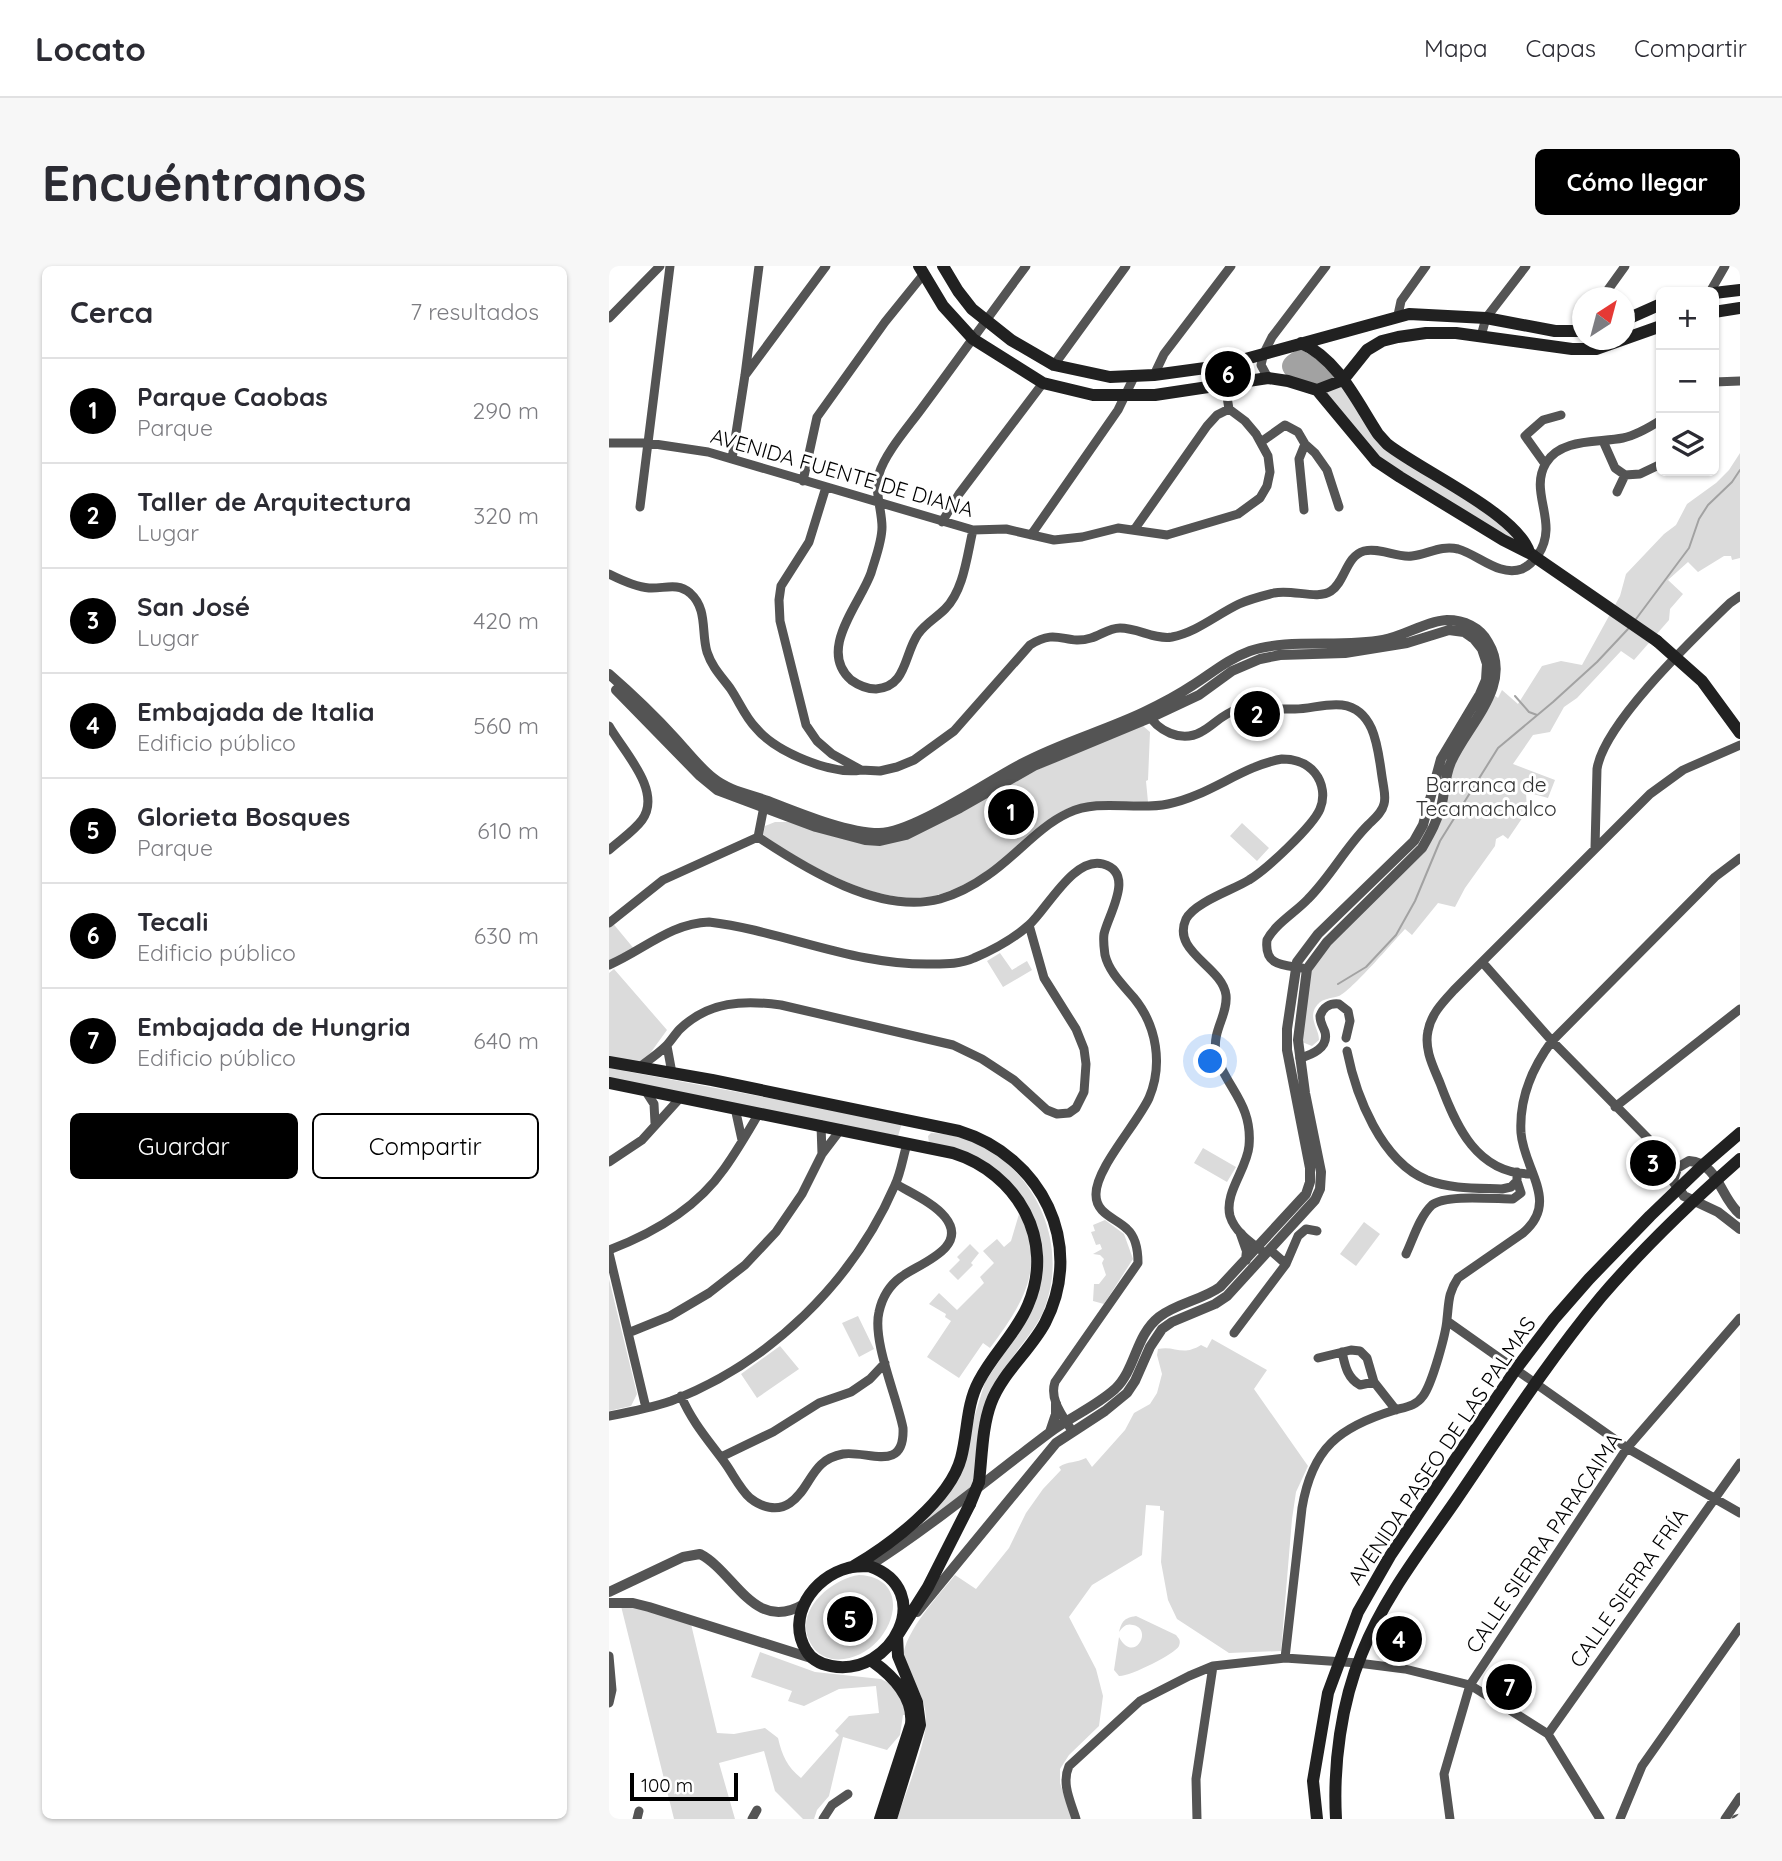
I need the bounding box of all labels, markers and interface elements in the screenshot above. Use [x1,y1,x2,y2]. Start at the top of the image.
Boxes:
text: Locato [35,28,146,69]
text: Mapa [1424,33,1488,63]
text: Capas [1526,33,1596,63]
text: Compartir [1634,33,1747,63]
button: Cómo llegar [1535,149,1740,215]
text: Encuéntranos [42,152,366,213]
north arrow [1572,287,1635,350]
map controls [1656,287,1719,476]
button: + [1656,287,1719,350]
text: Cerca [70,293,153,331]
text: 7 resultados [410,297,539,326]
pin: 6 [1205,348,1251,400]
button: − [1656,350,1719,413]
text: Parque Caobas [137,380,328,413]
text: 1 [89,396,97,425]
text: 290 m [472,396,539,425]
text: Parque [137,413,213,442]
button: layers [1656,413,1719,476]
street label: AVENIDA FUENTE DE DIANA [708,422,977,522]
text: Taller de Arquitectura [137,485,411,518]
text: 2 [86,501,100,530]
text: 320 m [473,501,539,530]
text: Lugar [137,518,199,547]
text: San José [137,590,250,623]
text: 3 [87,606,99,635]
text: 420 m [473,606,539,635]
text: Lugar [137,623,199,652]
pin: 2 [1234,688,1280,740]
text: Embajada de Italia [137,695,374,728]
text: 4 [86,711,100,740]
text: 560 m [473,711,539,740]
text: Edificio público [137,728,296,757]
park label: Barranca de Tecamachalco [1415,771,1557,821]
pin: 1 [988,786,1034,838]
text: Glorieta Bosques [137,800,350,833]
text: 5 [86,816,100,845]
text: 610 m [477,816,539,845]
text: Parque [137,833,213,862]
text: Tecali [137,905,209,938]
text: 6 [87,921,99,950]
text: 630 m [474,921,539,950]
text: Edificio público [137,938,296,967]
text: Embajada de Hungria [137,1010,411,1043]
text: 7 [87,1026,99,1055]
text: 640 m [473,1026,539,1055]
text: Edificio público [137,1043,296,1072]
your location [1193,1044,1227,1078]
button: Guardar [70,1113,298,1179]
button: Compartir [312,1113,539,1179]
pin: 3 [1630,1137,1676,1189]
street label: AVENIDA PASEO DE LAS PALMAS [1342,1312,1541,1589]
street label: CALLE SIERRA PARACAIMA [1460,1427,1627,1658]
street label: CALLE SIERRA FRÍA [1563,1503,1693,1672]
pin: 5 [827,1593,873,1645]
pin: 4 [1376,1613,1422,1665]
pin: 7 [1486,1661,1532,1713]
scale bar [630,1770,739,1802]
text: 100 m [641,1773,693,1797]

